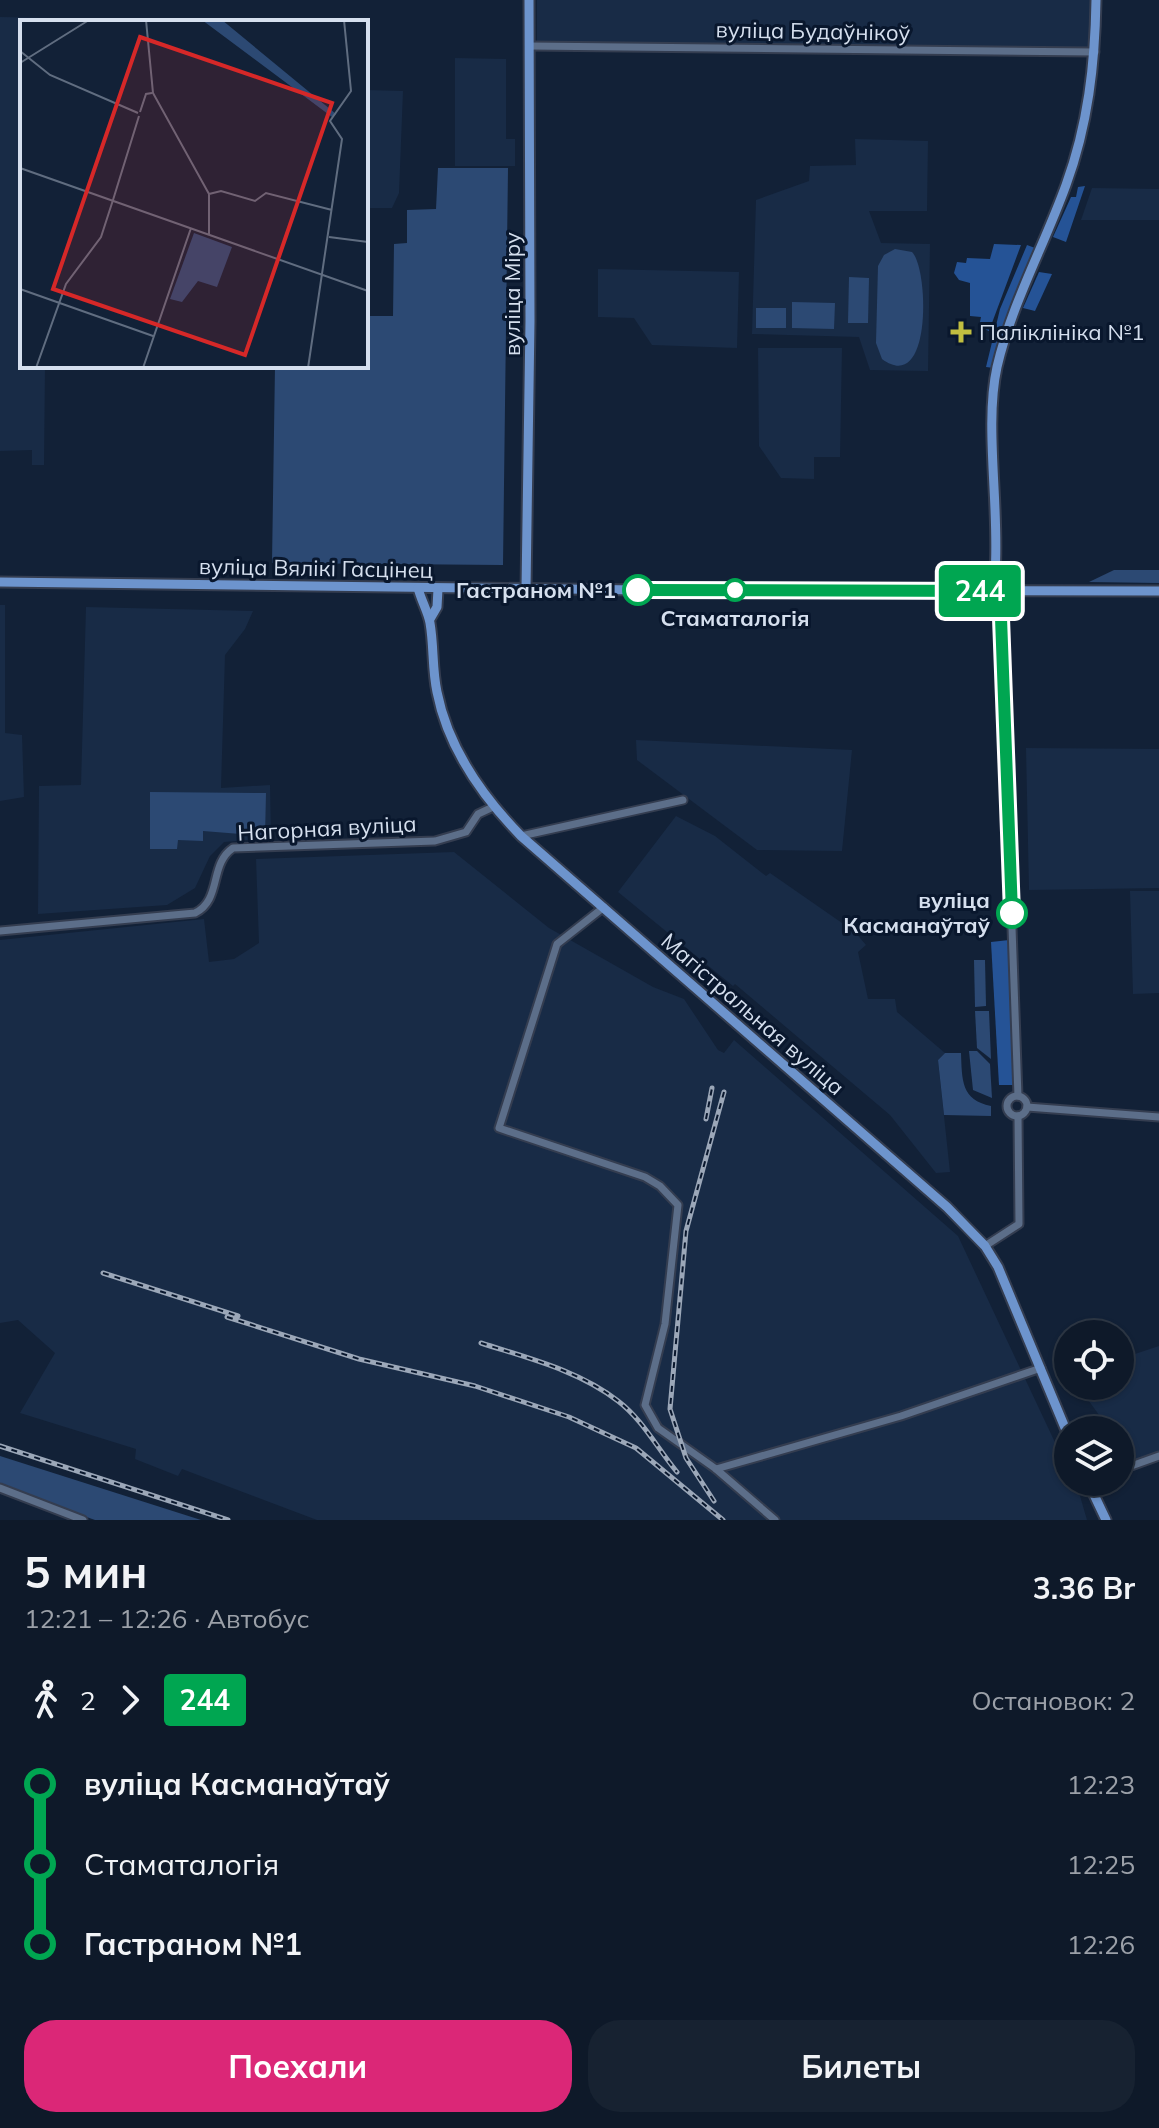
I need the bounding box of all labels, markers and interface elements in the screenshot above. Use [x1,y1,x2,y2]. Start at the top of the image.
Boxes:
street label: вуліца Будаўнікоў [715,15,911,47]
inset map [20,20,368,368]
street label: вуліца Міру [498,232,526,356]
place label: Паліклініка №1 [979,318,1145,346]
marker: Паліклініка №1 [950,321,972,343]
street label: вуліца Вялікі Гасцінец [199,552,433,584]
line badge: 244 [934,565,1026,617]
text: 244 [955,573,1005,608]
marker: Гастраном №1 [623,575,653,605]
place label: Гастраном №1 [456,576,616,604]
marker: Стаматалогія [724,579,746,601]
place label: Стаматалогія [660,604,810,632]
street label: Нагорная вуліца [237,809,417,847]
place label: вуліца Касманаўтаў [843,886,991,939]
marker: вуліца Касманаўтаў [997,898,1027,928]
street label: Магістральная вуліца [656,927,850,1101]
map controls [1054,1320,1134,1496]
button: locate [1054,1320,1134,1400]
button: layers [1054,1416,1134,1496]
text: 5 мин [24,1544,147,1599]
text: 3.36 Br [1033,1569,1135,1607]
text: 12:21 – 12:26 · Автобус [24,1602,310,1635]
icon: walk [24,1678,68,1722]
icon: forward [108,1678,152,1722]
text: 244 [180,1682,230,1717]
text: 2 [80,1684,96,1717]
text: Остановок: 2 [972,1684,1135,1717]
text: вуліца Касманаўтаў [84,1765,390,1803]
text: 12:23 [1067,1768,1135,1801]
text: Стаматалогія [84,1845,279,1883]
text: 12:25 [1067,1848,1135,1881]
text: Гастраном №1 [84,1925,302,1963]
text: 12:26 [1067,1928,1135,1961]
button: Поехали [24,2020,572,2112]
button: Билеты [588,2020,1135,2112]

